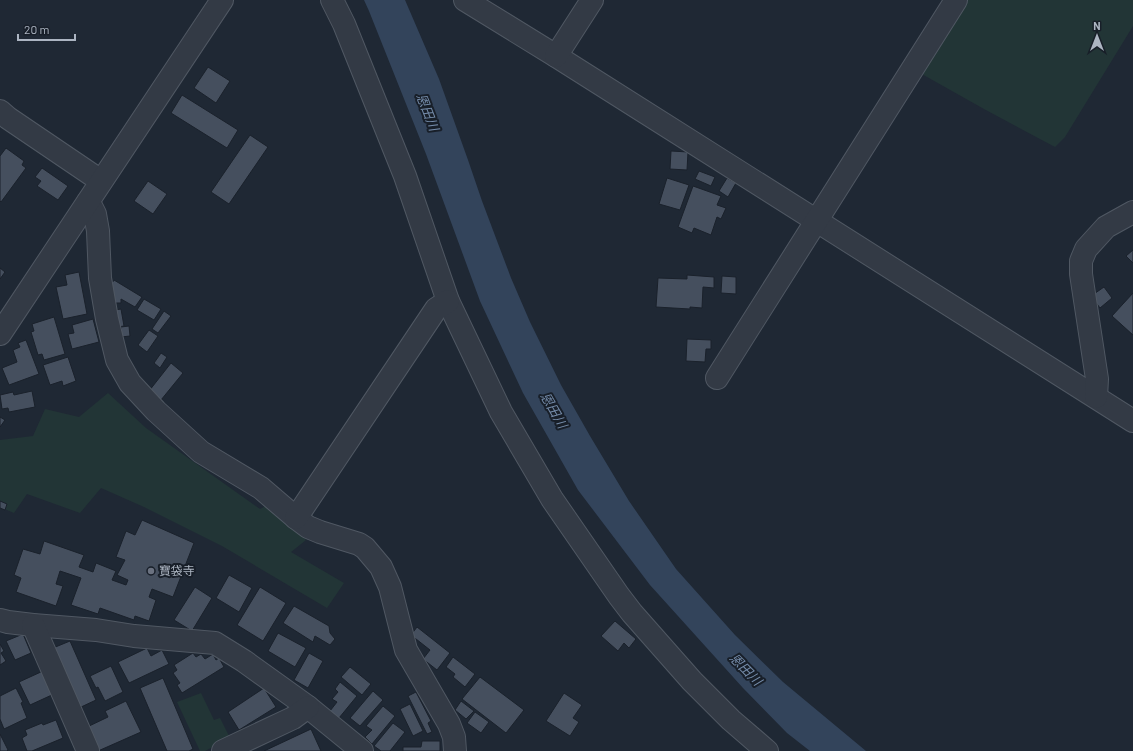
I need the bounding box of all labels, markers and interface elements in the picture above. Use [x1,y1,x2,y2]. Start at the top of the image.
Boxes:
scale bar [18,16,75,42]
north arrow [1077,16,1117,56]
text: N [1093,19,1101,32]
text: 20 m [24,22,50,36]
water label: 恩田川 [414,91,443,135]
water label: 恩田川 [537,389,572,433]
place label: 寶袋寺 [159,563,195,577]
marker: 寶袋寺 [146,566,156,576]
water label: 恩田川 [727,650,767,690]

